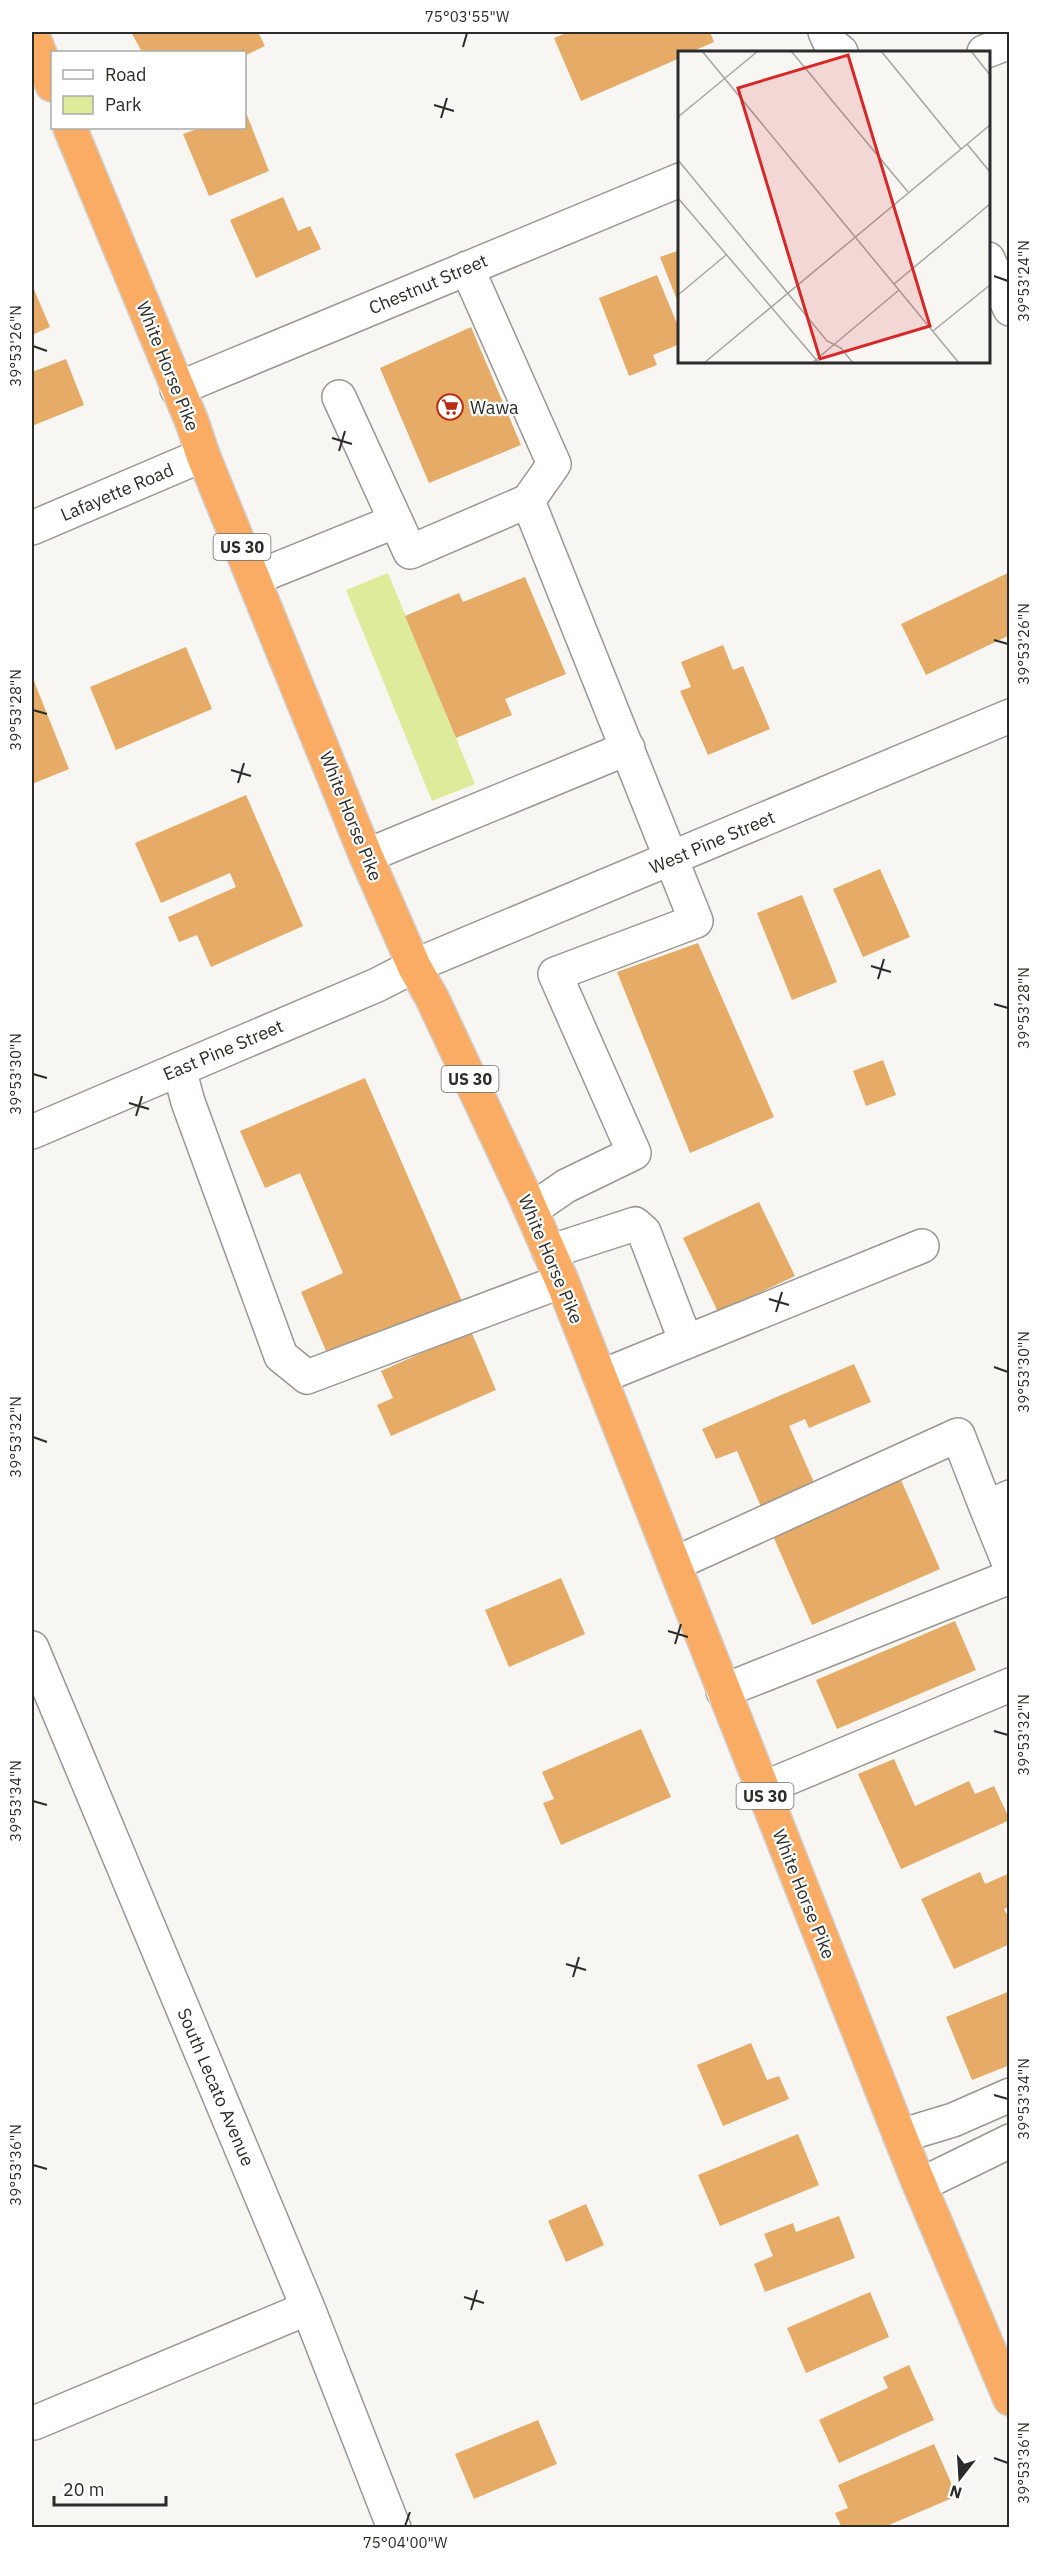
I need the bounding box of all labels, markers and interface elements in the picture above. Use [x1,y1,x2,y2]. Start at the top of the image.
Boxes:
text: 75°03'55"W [425,7,510,26]
legend [51,51,246,129]
inset map [678,51,990,363]
text: Road [105,63,146,86]
text: Park [105,93,142,116]
text: 39°53'24"N [1014,240,1033,322]
street label: Chestnut Street [365,249,491,319]
street label: White Horse Pike [132,298,205,434]
text: 39°53'26"N [6,305,25,387]
supermarket icon: Wawa [435,392,465,422]
place label: Wawa [470,396,519,419]
street label: Lafayette Road [57,458,177,526]
road number: US 30 [214,534,270,560]
text: 39°53'26"N [1014,603,1033,685]
text: 39°53'28"N [6,669,25,751]
street label: White Horse Pike [315,748,388,884]
street label: West Pine Street [646,805,778,879]
text: 39°53'28"N [1014,967,1033,1049]
street label: East Pine Street [159,1014,287,1086]
text: 39°53'30"N [6,1033,25,1115]
road number: US 30 [442,1066,498,1092]
street label: White Horse Pike [513,1191,589,1327]
text: 39°53'30"N [1014,1331,1033,1413]
text: 39°53'32"N [6,1396,25,1478]
text: 39°53'32"N [1014,1694,1033,1776]
text: 39°53'34"N [6,1760,25,1842]
road number: US 30 [736,1783,794,1809]
street label: White Horse Pike [768,1826,841,1962]
street label: South Lecato Avenue [172,2004,260,2170]
text: 39°53'34"N [1014,2058,1033,2140]
text: 39°53'36"N [6,2124,25,2206]
text: 39°53'36"N [1014,2422,1033,2504]
north arrow [930,2448,990,2508]
scale bar [54,2469,166,2507]
text: 20 m [63,2478,105,2501]
text: N [947,2481,964,2504]
text: 75°04'00"W [363,2533,448,2552]

